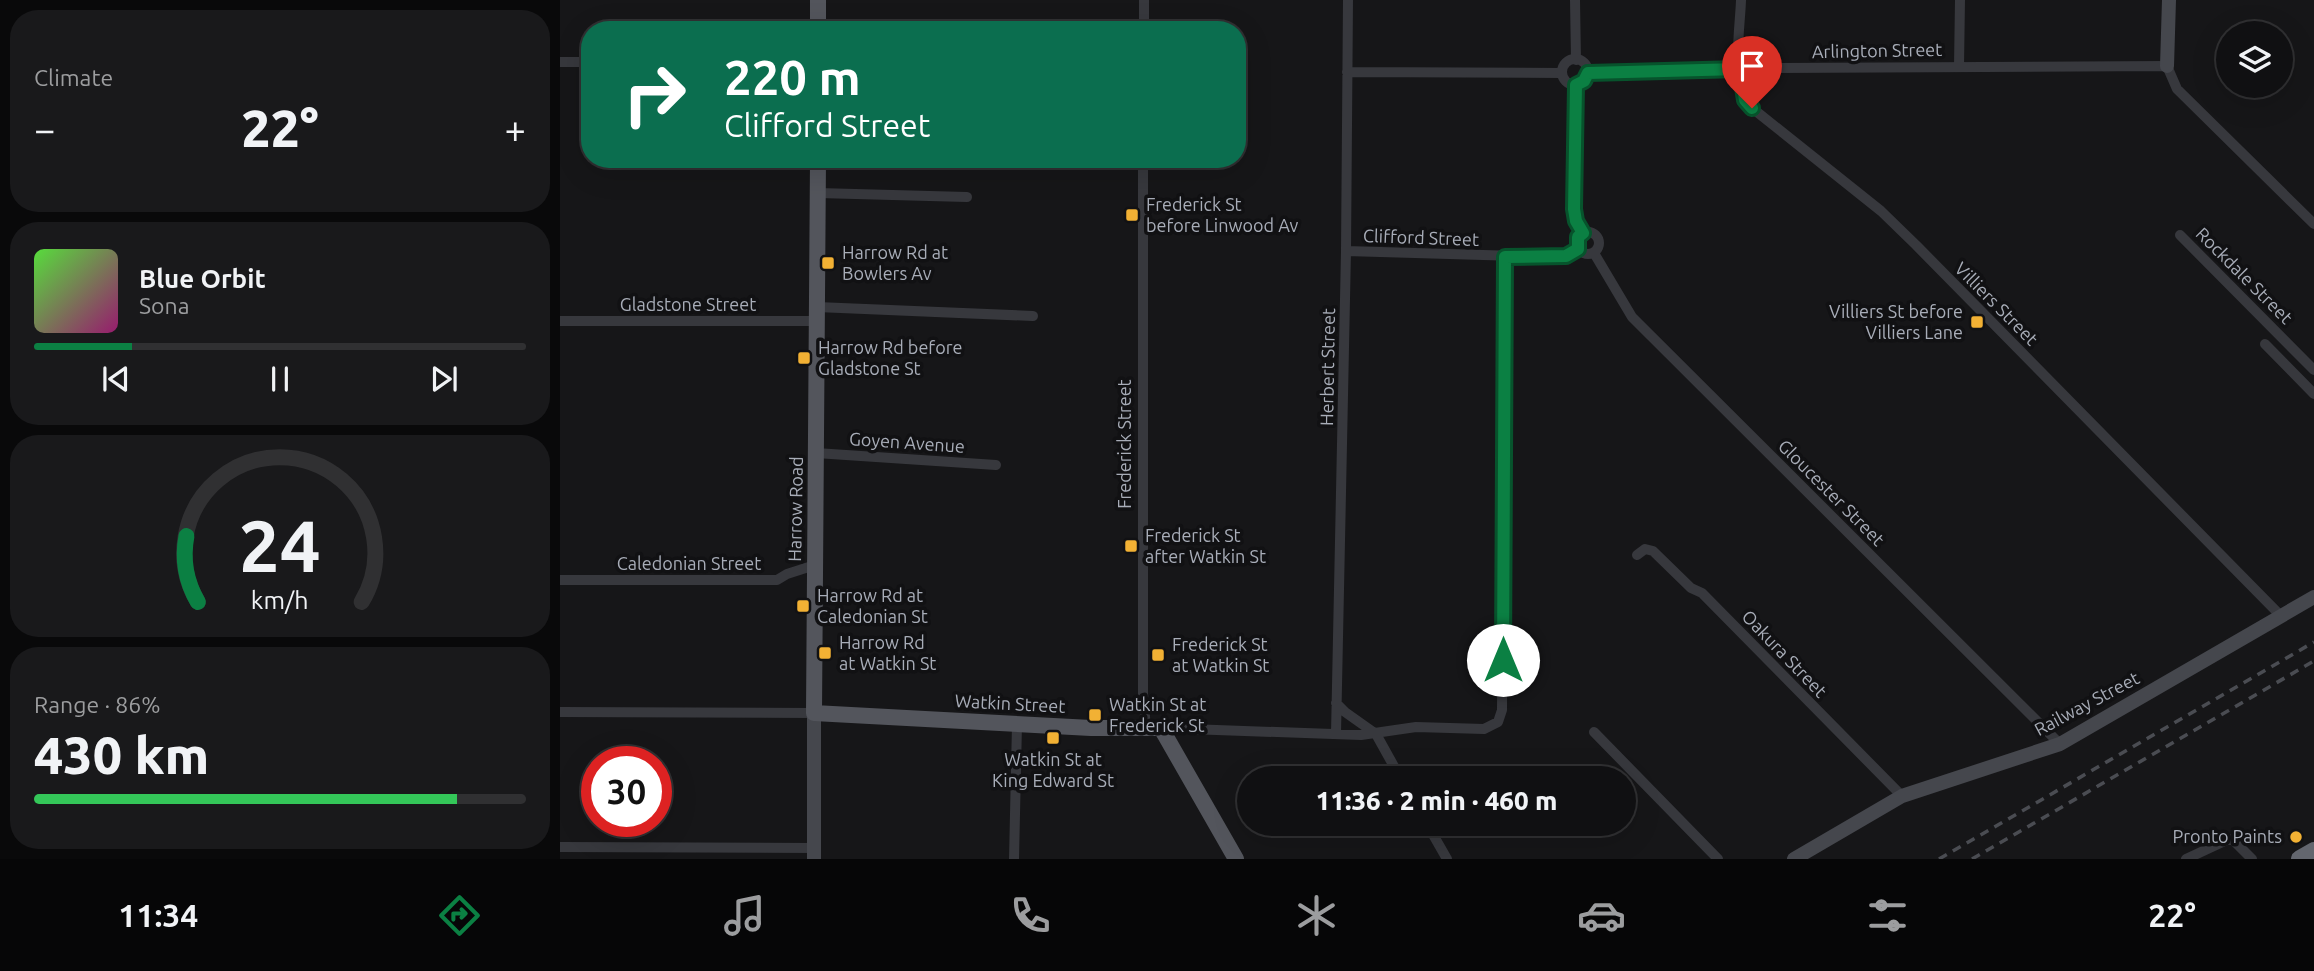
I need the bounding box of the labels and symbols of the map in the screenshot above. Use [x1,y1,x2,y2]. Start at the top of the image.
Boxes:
pin [1722,36,1782,108]
street label: Arlington Street [1812,39,1942,61]
place label: Frederick St before Linwood Av [1146,194,1299,235]
marker: Frederick St before Linwood Av [1124,207,1140,223]
street label: Rockdale Street [2192,223,2297,328]
street label: Clifford Street [1363,225,1479,249]
place label: Harrow Rd at Bowlers Av [842,242,948,283]
marker: Harrow Rd at Bowlers Av [820,255,836,271]
street label: Villiers Street [1951,258,2042,349]
street label: Gladstone Street [620,294,756,314]
place label: Villiers St before Villiers Lane [1829,301,1963,342]
street label: Herbert Street [1316,308,1338,426]
marker: Villiers St before Villiers Lane [1969,314,1985,330]
place label: Harrow Rd before Gladstone St [818,337,962,378]
marker: Harrow Rd before Gladstone St [796,350,812,366]
street label: Frederick Street [1114,379,1134,509]
street label: Goyen Avenue [848,428,966,456]
street label: Gloucester Street [1775,435,1889,549]
street label: Harrow Road [784,456,806,562]
place label: Frederick St after Watkin St [1145,525,1266,566]
marker: Frederick St after Watkin St [1123,538,1139,554]
street label: Caledonian Street [617,553,761,573]
place label: Harrow Rd at Caledonian St [817,585,928,626]
marker: Harrow Rd at Caledonian St [795,598,811,614]
street label: Oakura Street [1738,606,1831,701]
position arrow [1466,623,1540,697]
place label: Harrow Rd at Watkin St [839,632,936,673]
place label: Frederick St at Watkin St [1172,634,1269,675]
marker: Harrow Rd at Watkin St [817,645,833,661]
marker: Frederick St at Watkin St [1150,647,1166,663]
street label: Railway Street [2031,667,2142,739]
street label: Watkin Street [954,690,1066,716]
place label: Watkin St at Frederick St [1109,694,1206,735]
marker: Watkin St at Frederick St [1087,707,1103,723]
marker: Watkin St at King Edward St [1045,730,1061,746]
speed limit sign: 30 [581,746,672,837]
place label: Watkin St at King Edward St [992,749,1114,790]
place label: Pronto Paints [2173,826,2282,846]
marker: Pronto Paints [2288,829,2304,845]

